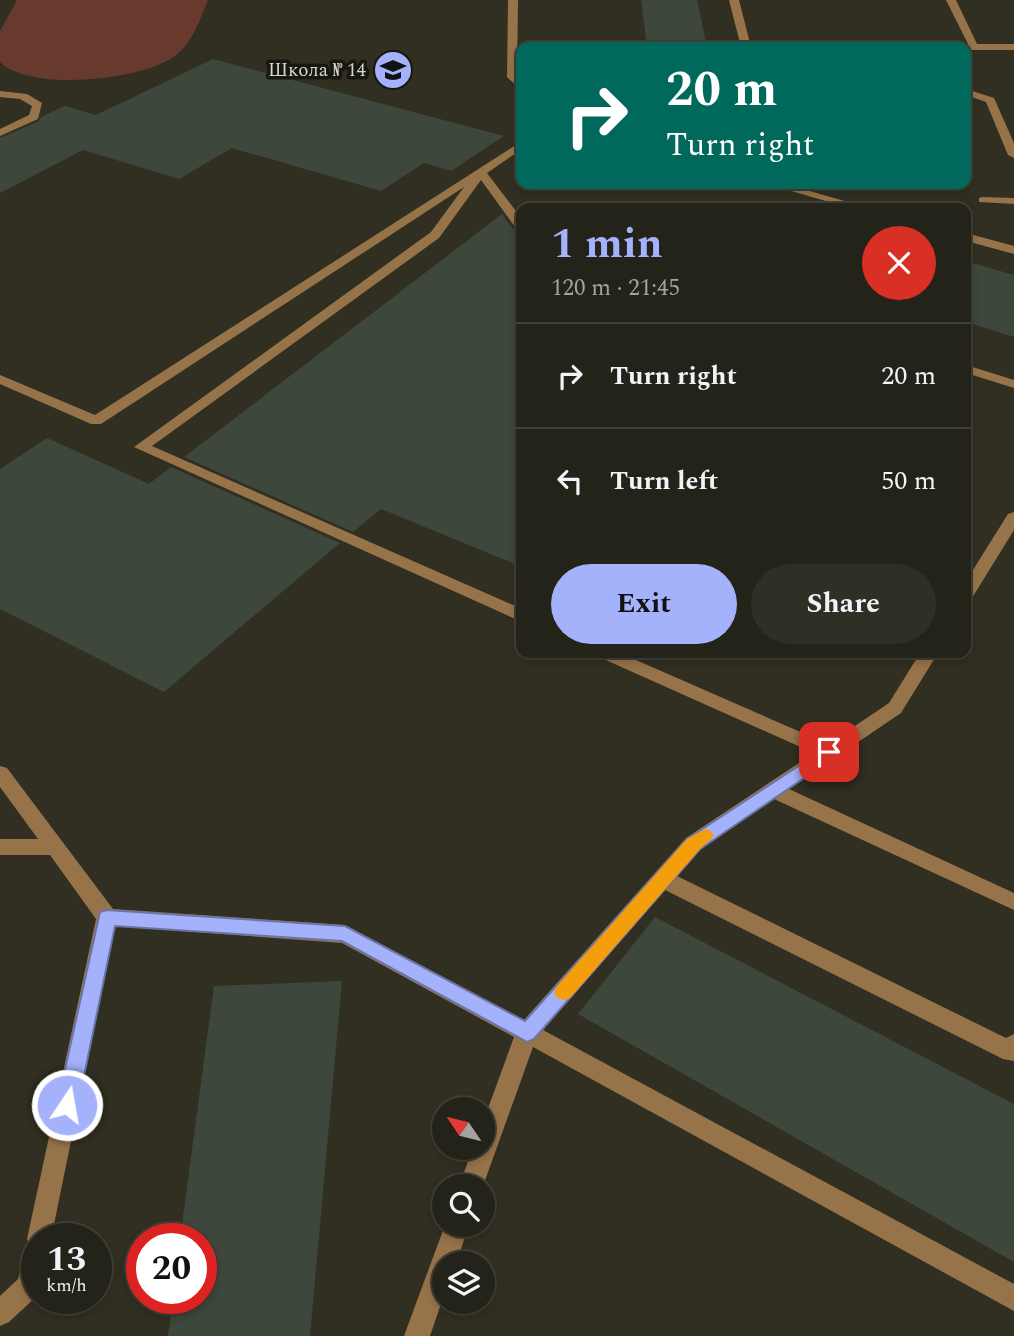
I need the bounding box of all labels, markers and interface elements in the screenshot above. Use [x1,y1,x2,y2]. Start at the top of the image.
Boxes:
school or university icon: Школа № 14 [372,49,414,91]
text: 20 m [666,53,777,128]
place label: Школа № 14 [268,56,366,85]
icon: right [551,70,642,161]
text: Turn right [666,121,814,170]
text: 1 min [551,213,663,276]
button: close [862,226,936,300]
text: 120 m · 21:45 [551,271,680,306]
text: Turn right [610,356,737,396]
text: 20 m [881,356,936,396]
icon: right [551,357,589,395]
text: Turn left [610,461,718,501]
text: 50 m [881,461,936,501]
icon: left [551,462,589,500]
button: Exit [551,564,737,644]
button: Share [751,564,936,644]
pin [799,722,859,782]
icon: arrive [810,733,848,771]
position arrow [30,1068,104,1142]
north arrow [432,1097,495,1160]
map controls [432,1097,495,1314]
button: search [432,1174,495,1237]
speed limit sign: 20 [126,1223,217,1314]
text: 13 [47,1233,86,1286]
button: layers [432,1251,495,1314]
text: km/h [46,1272,87,1299]

